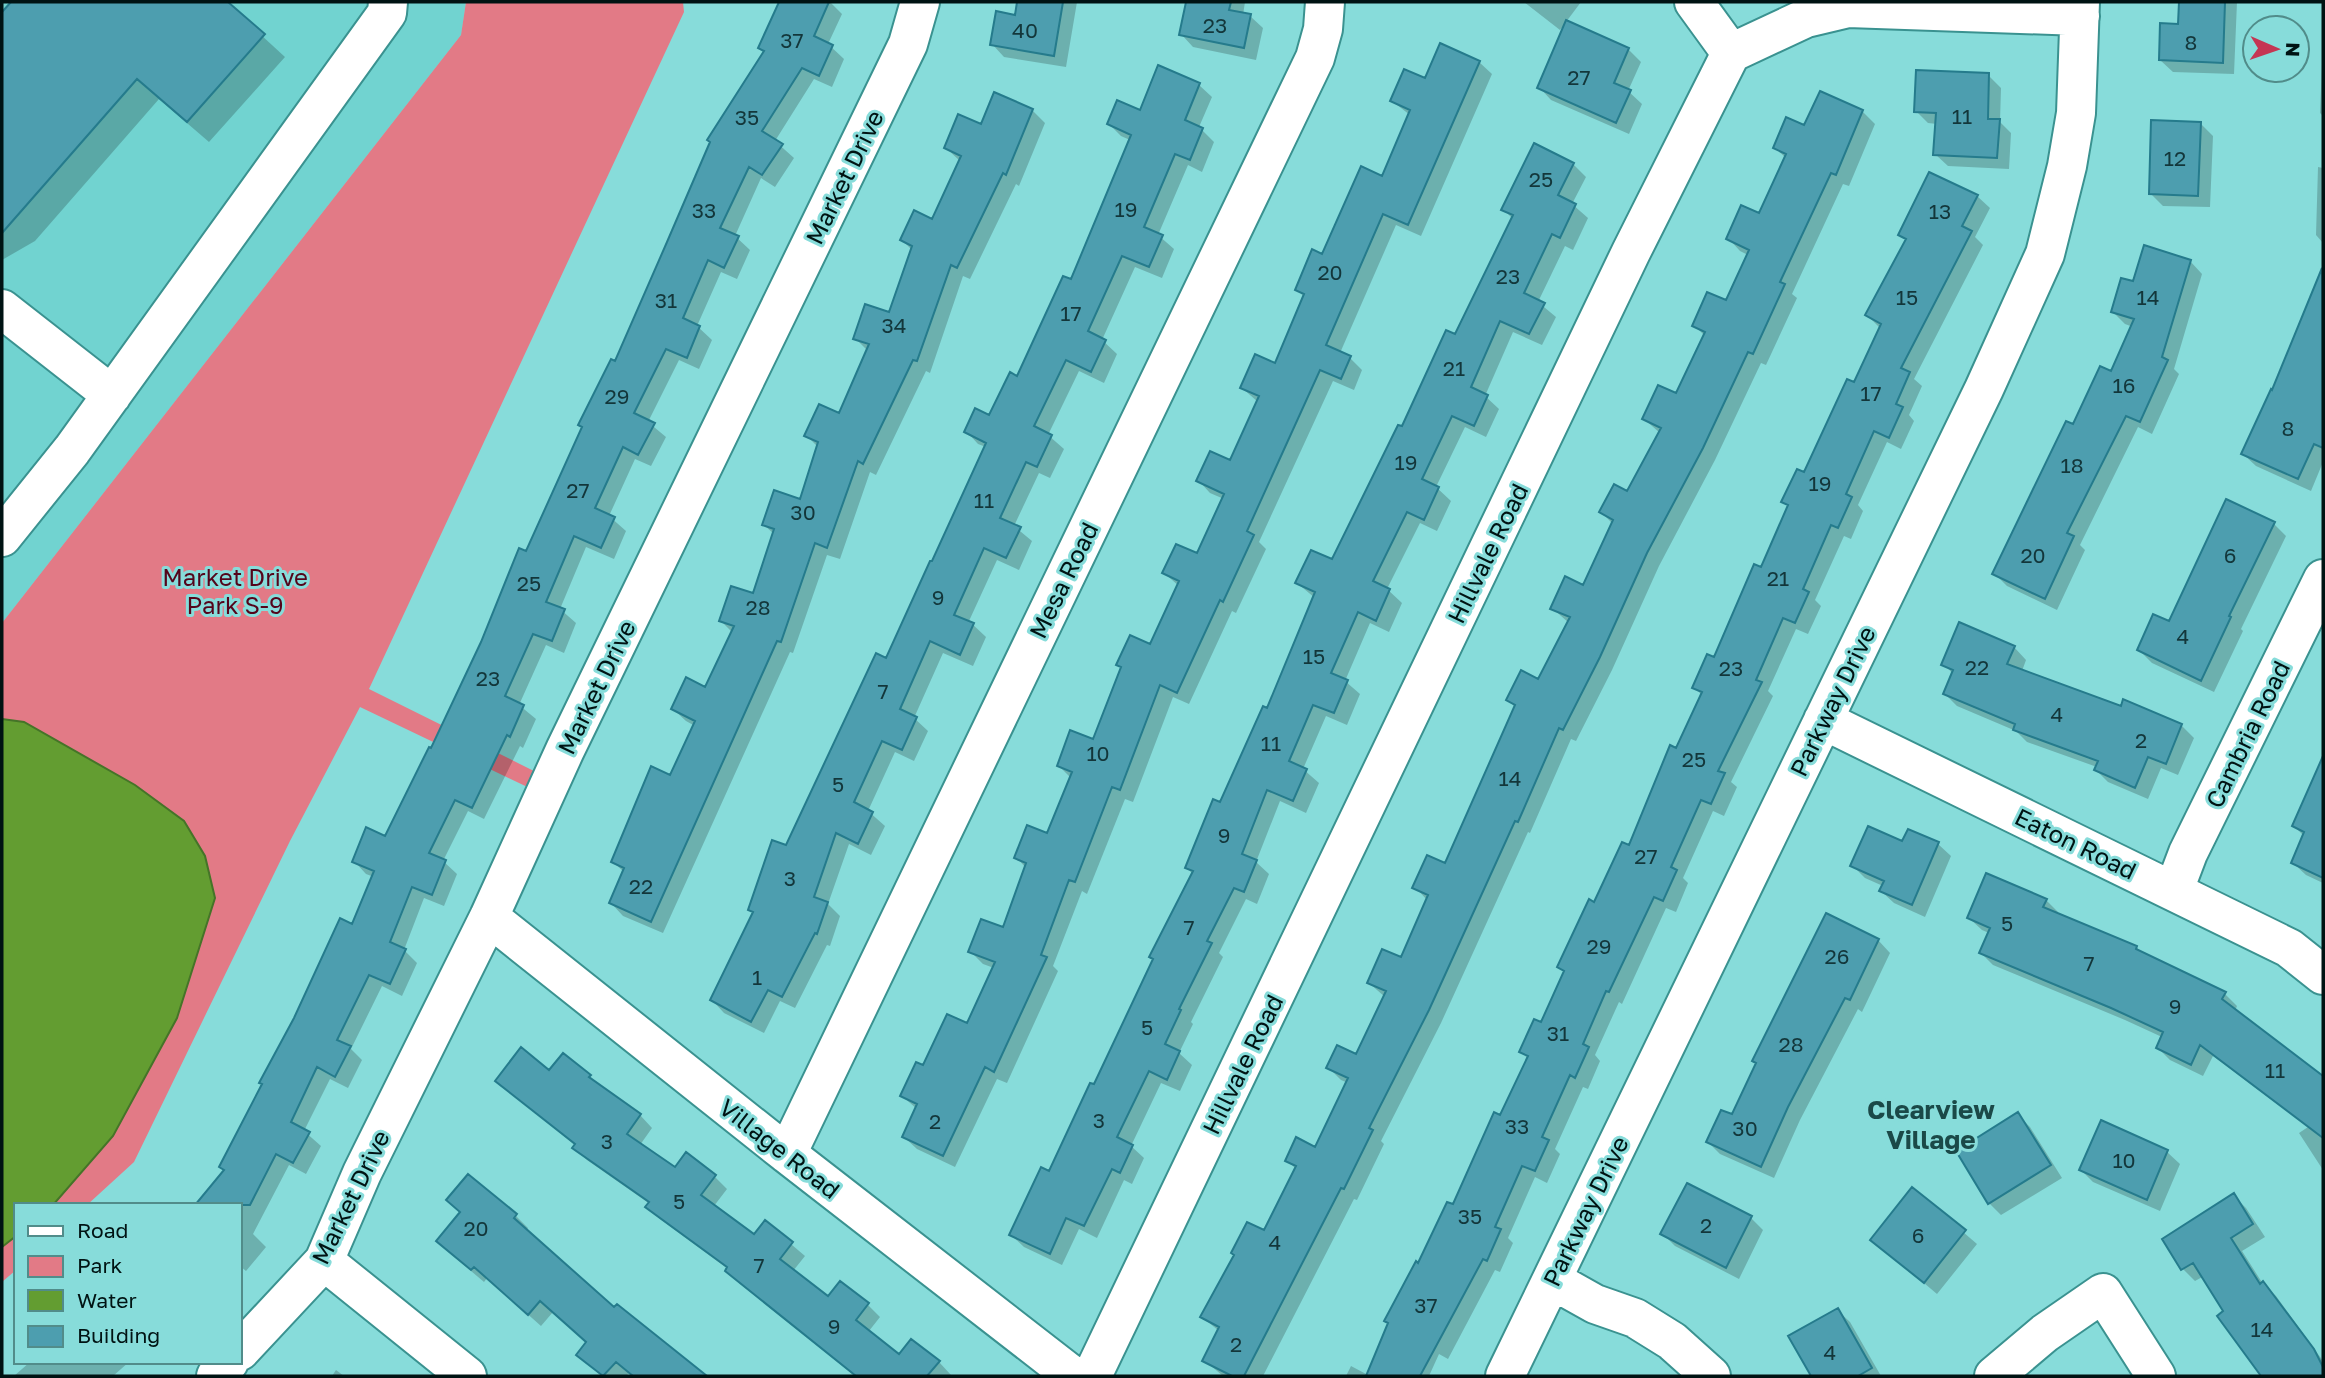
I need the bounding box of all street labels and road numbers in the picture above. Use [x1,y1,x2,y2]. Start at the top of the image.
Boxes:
street label: Market Drive [799,105,889,249]
street label: Hillvale Road [1441,478,1533,628]
street label: Mesa Road [1022,517,1104,643]
street label: Market Drive [551,615,641,759]
street label: Parkway Drive [1783,621,1881,781]
street label: Cambria Road [2199,656,2295,812]
street label: Eaton Road [2011,801,2141,885]
street label: Hillvale Road [1196,989,1288,1139]
street label: Village Road [714,1092,846,1204]
street label: Market Drive [305,1125,395,1269]
street label: Parkway Drive [1536,1131,1634,1291]

